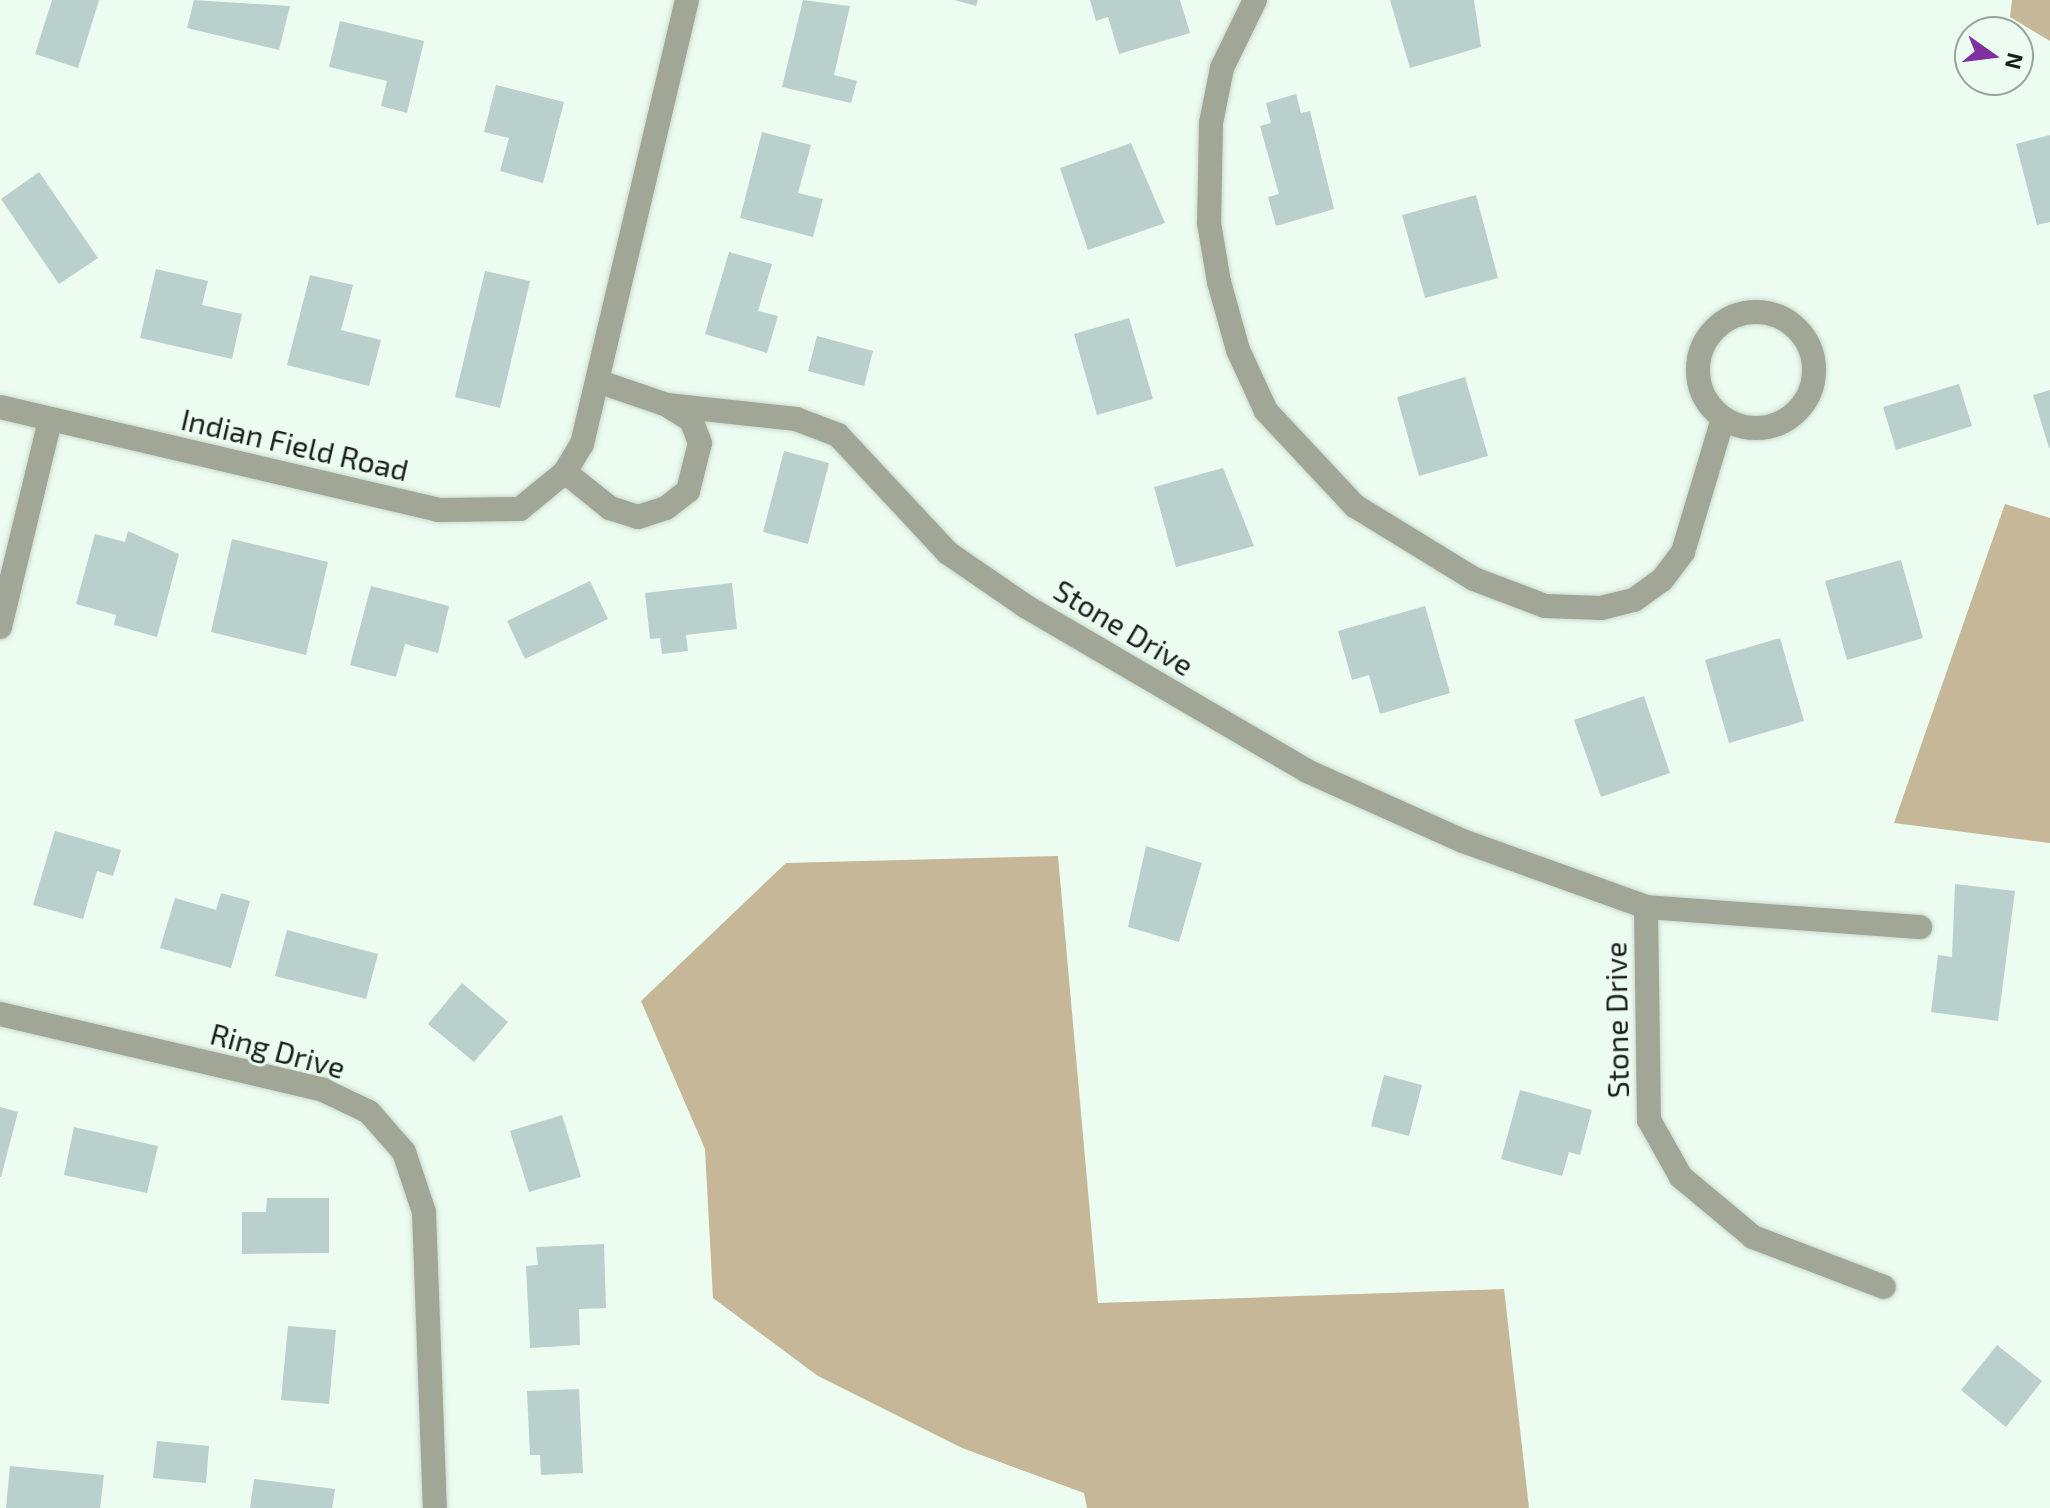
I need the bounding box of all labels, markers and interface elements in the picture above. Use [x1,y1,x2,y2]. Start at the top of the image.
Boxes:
north arrow [1954,16,2034,96]
text: N [2001,50,2030,72]
street label: Indian Field Road [178,400,412,488]
street label: Stone Drive [1048,571,1200,683]
street label: Stone Drive [1597,941,1635,1099]
street label: Ring Drive [207,1015,349,1085]

